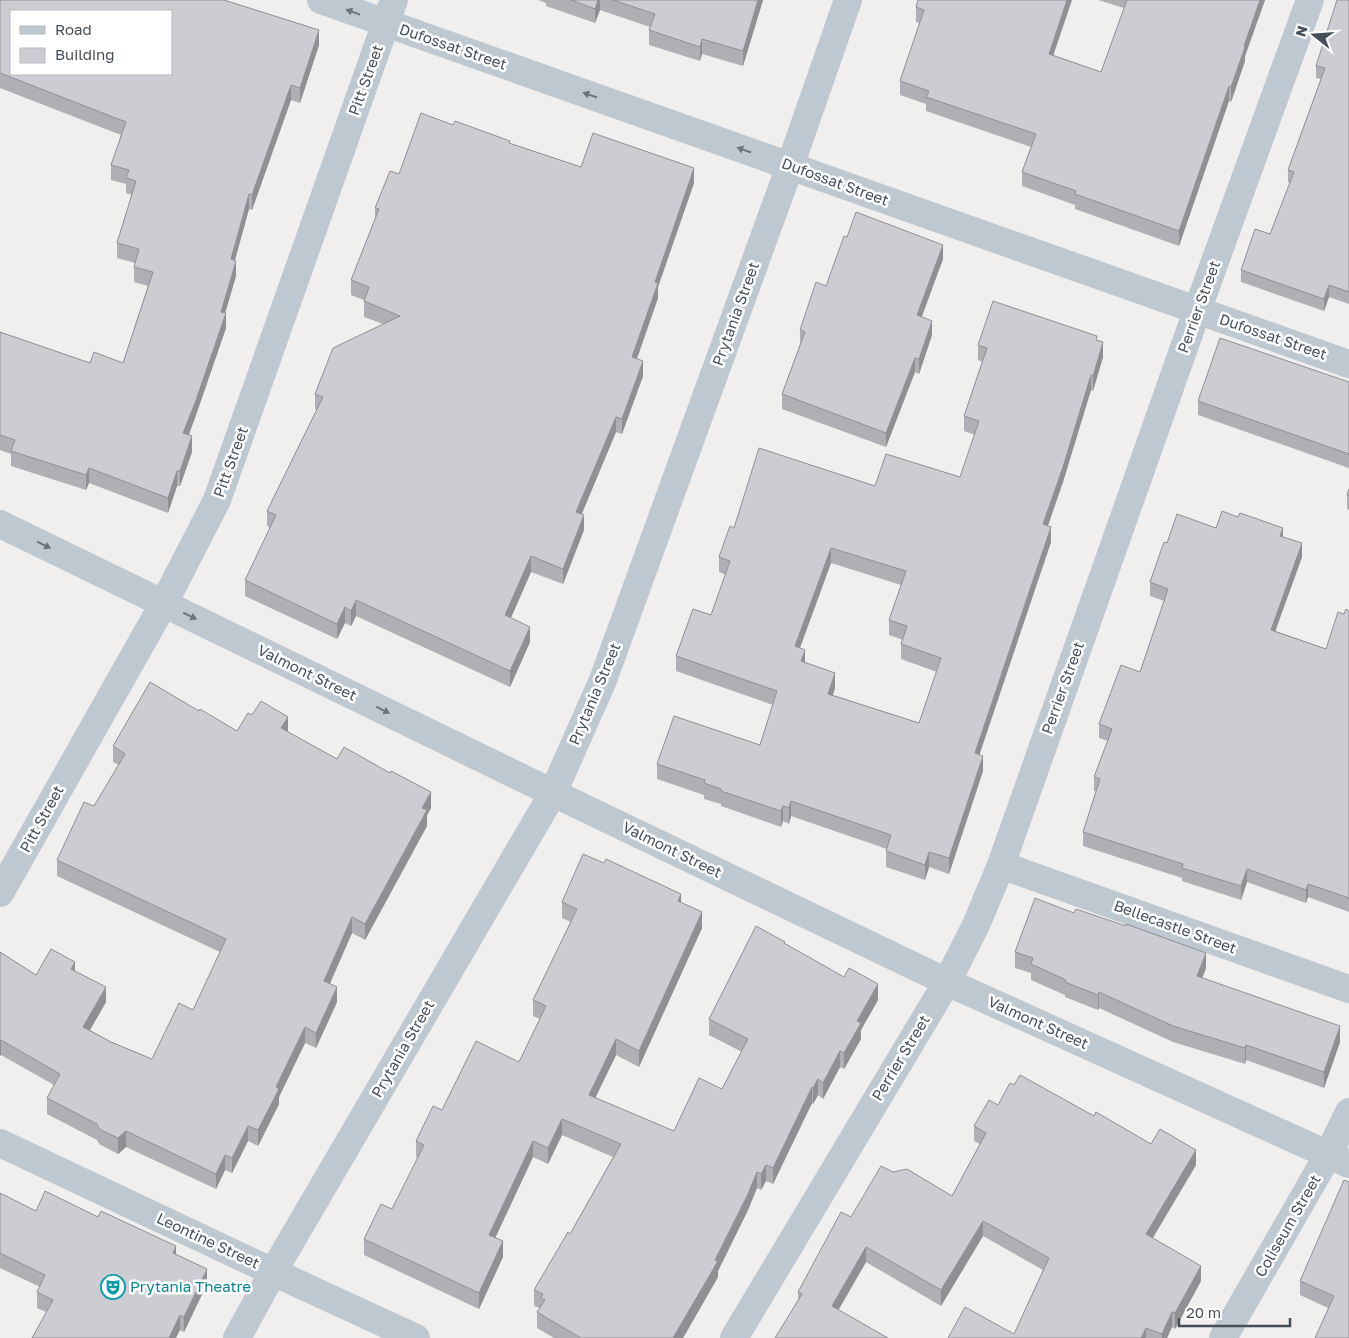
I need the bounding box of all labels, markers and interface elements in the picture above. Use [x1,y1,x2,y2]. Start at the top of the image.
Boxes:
one-way arrow [346,8,361,15]
legend [10,10,172,75]
north arrow [1289,10,1339,60]
street label: Dufossat Street [397,19,509,73]
text: Road [55,20,92,38]
text: N [1291,23,1311,39]
street label: Pitt Street [344,42,386,117]
text: Building [55,45,115,63]
one-way arrow [583,91,598,99]
one-way arrow [736,145,751,153]
street label: Dufossat Street [780,153,891,209]
street label: Perrier Street [1173,258,1223,355]
street label: Prytania Street [708,259,762,368]
street label: Dufossat Street [1217,309,1329,363]
street label: Pitt Street [209,424,251,499]
one-way arrow [37,541,51,549]
one-way arrow [183,612,197,620]
street label: Perrier Street [1037,639,1087,736]
street label: Valmont Street [255,640,360,704]
street label: Prytania Street [564,640,624,747]
one-way arrow [376,706,390,714]
street label: Pitt Street [15,782,67,855]
street label: Valmont Street [620,817,725,881]
street label: Bellecastle Street [1112,896,1239,957]
street label: Valmont Street [985,992,1091,1052]
street label: Prytania Street [367,997,437,1100]
street label: Perrier Street [868,1011,933,1104]
street label: Coliseum Street [1251,1171,1324,1280]
street label: Leontine Street [154,1208,263,1272]
theatre icon: Prytania Theatre [100,1274,126,1300]
place label: Prytania Theatre [130,1277,251,1295]
scale bar [1179,1296,1290,1328]
text: 20 m [1186,1303,1221,1321]

